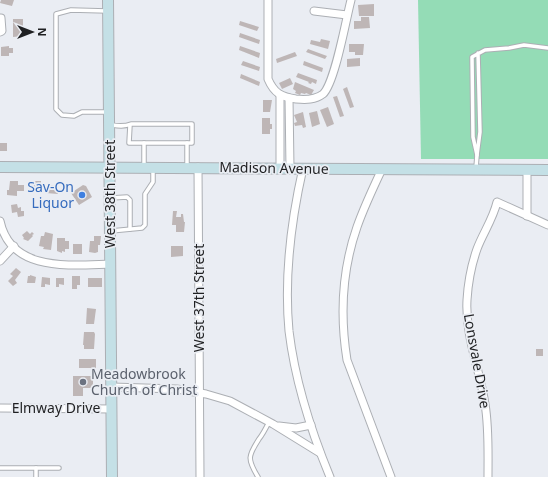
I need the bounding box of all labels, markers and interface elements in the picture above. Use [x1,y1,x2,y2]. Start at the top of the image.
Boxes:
north arrow [12,12,52,52]
text: N [35,28,50,36]
street label: West 38th Street [100,140,119,248]
street label: Madison Avenue [219,157,329,178]
place label: Sav-On Liquor [27,177,74,212]
marker: Sav-On Liquor [77,190,87,200]
street label: West 37th Street [189,244,208,352]
street label: Lonsvale Drive [460,312,495,410]
place label: Meadowbrook Church of Christ [91,364,197,399]
marker: Meadowbrook Church of Christ [78,377,88,387]
street label: Elmway Drive [12,398,100,417]

